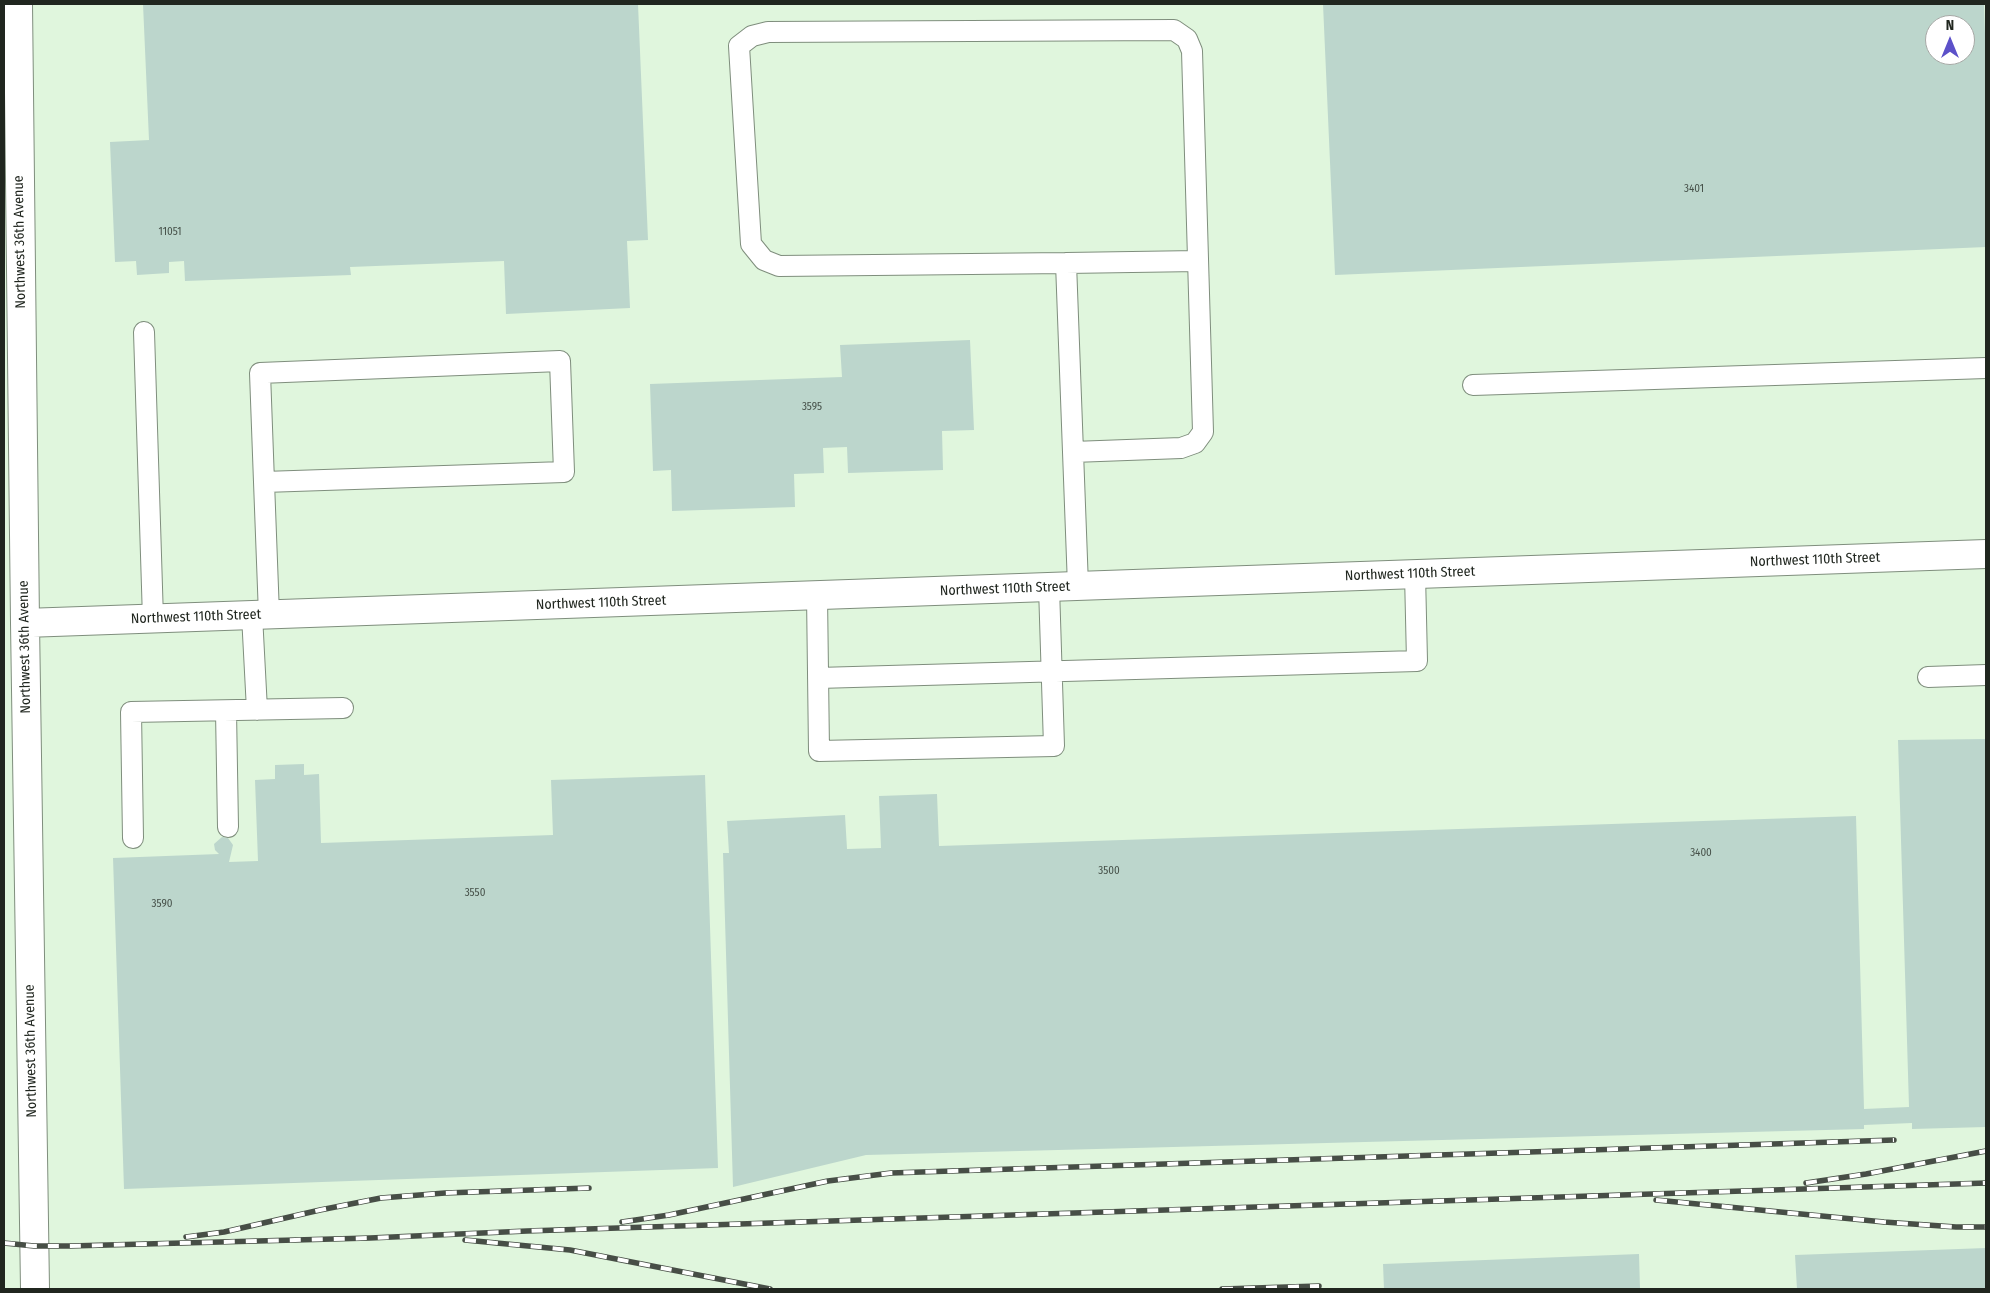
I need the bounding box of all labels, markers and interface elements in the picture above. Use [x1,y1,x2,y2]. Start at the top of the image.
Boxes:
north arrow [1925,15,1975,65]
text: N [1946,17,1954,34]
street label: Northwest 36th Avenue [10,175,30,309]
house number: 3401 [1684,182,1704,196]
house number: 11051 [159,225,181,239]
house number: 3595 [802,400,822,414]
street label: Northwest 110th Street [1750,549,1880,571]
street label: Northwest 110th Street [1345,563,1475,585]
street label: Northwest 110th Street [940,578,1070,600]
street label: Northwest 36th Avenue [15,580,35,714]
street label: Northwest 110th Street [536,592,666,614]
street label: Northwest 110th Street [131,606,261,628]
house number: 3400 [1690,846,1712,860]
house number: 3500 [1098,864,1120,878]
house number: 3550 [465,886,485,900]
house number: 3590 [152,897,172,911]
street label: Northwest 36th Avenue [21,984,41,1118]

